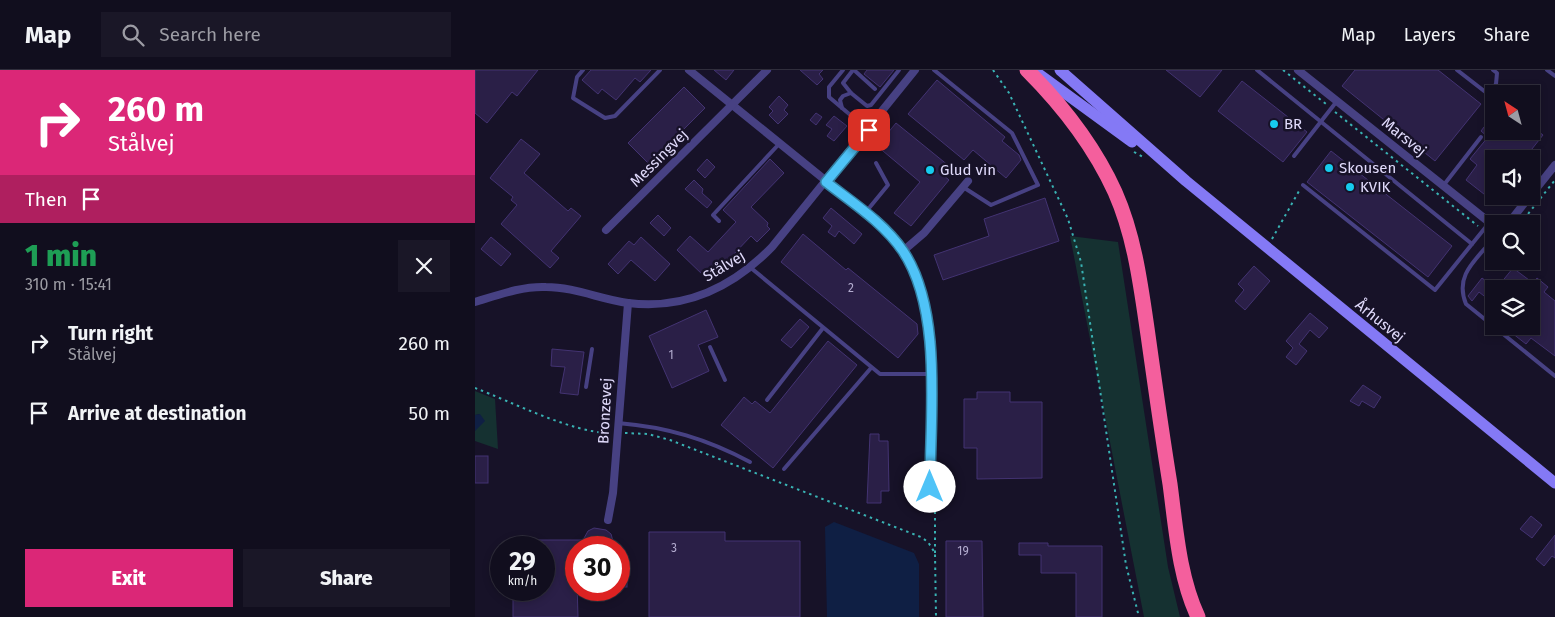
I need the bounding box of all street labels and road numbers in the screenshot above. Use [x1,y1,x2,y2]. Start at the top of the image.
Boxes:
street label: Marsvej [1378,114,1430,160]
street label: Messingvej [626,125,692,191]
street label: Stålvej [700,247,748,285]
street label: Århusvej [1352,296,1408,346]
street label: Bronzevej [594,377,616,445]

